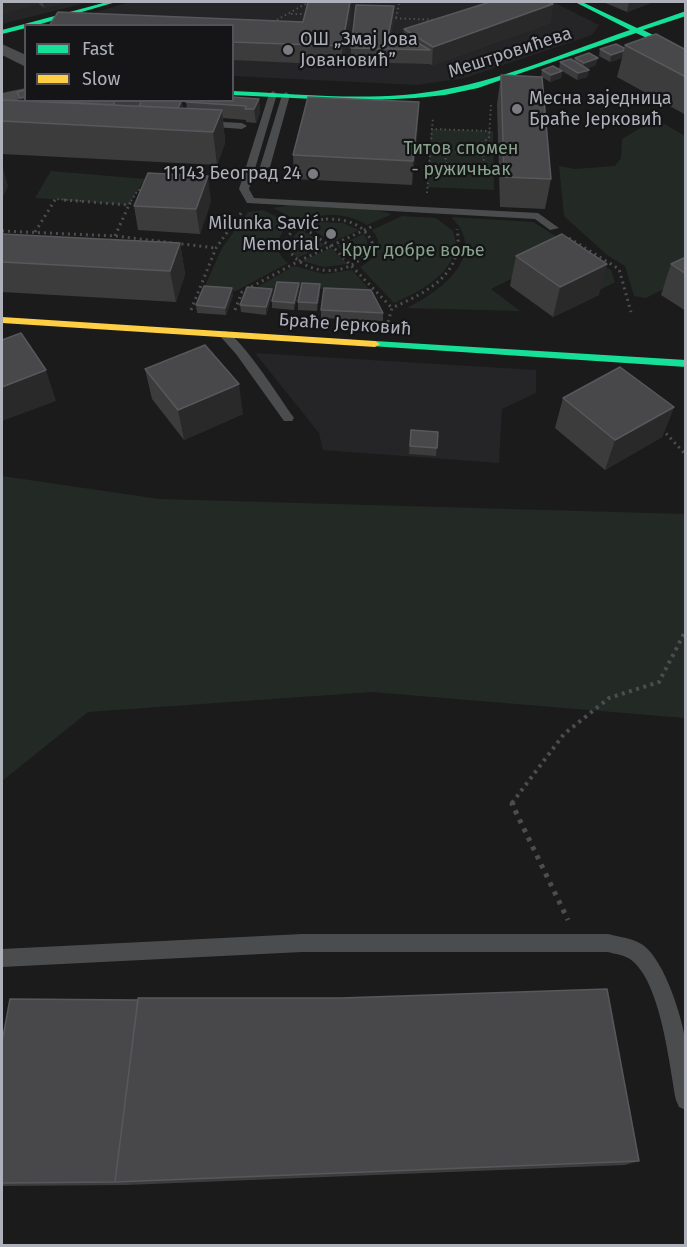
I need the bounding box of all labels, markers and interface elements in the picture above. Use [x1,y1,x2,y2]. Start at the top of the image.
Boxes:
street label: Мештровићева [445,23,575,83]
legend [24,24,234,102]
place label: ОШ „Змај Јова Јовановић” [300,29,418,72]
text: Fast [82,38,114,60]
marker: ОШ „Змај Јова Јовановић” [281,43,295,57]
text: Slow [82,68,120,90]
place label: Месна заједница Браће Јерковић [529,88,672,130]
marker: Месна заједница Браће Јерковић [510,102,524,116]
park label: Титов спомен - ружичњак [404,138,518,180]
place label: 11143 Београд 24 [164,163,301,185]
marker: 11143 Београд 24 [306,167,320,181]
place label: Milunka Savić Memorial [208,213,319,256]
marker: Milunka Savić Memorial [324,227,338,241]
park label: Круг добре воље [341,240,485,262]
street label: Браће Јерковић [278,310,412,340]

